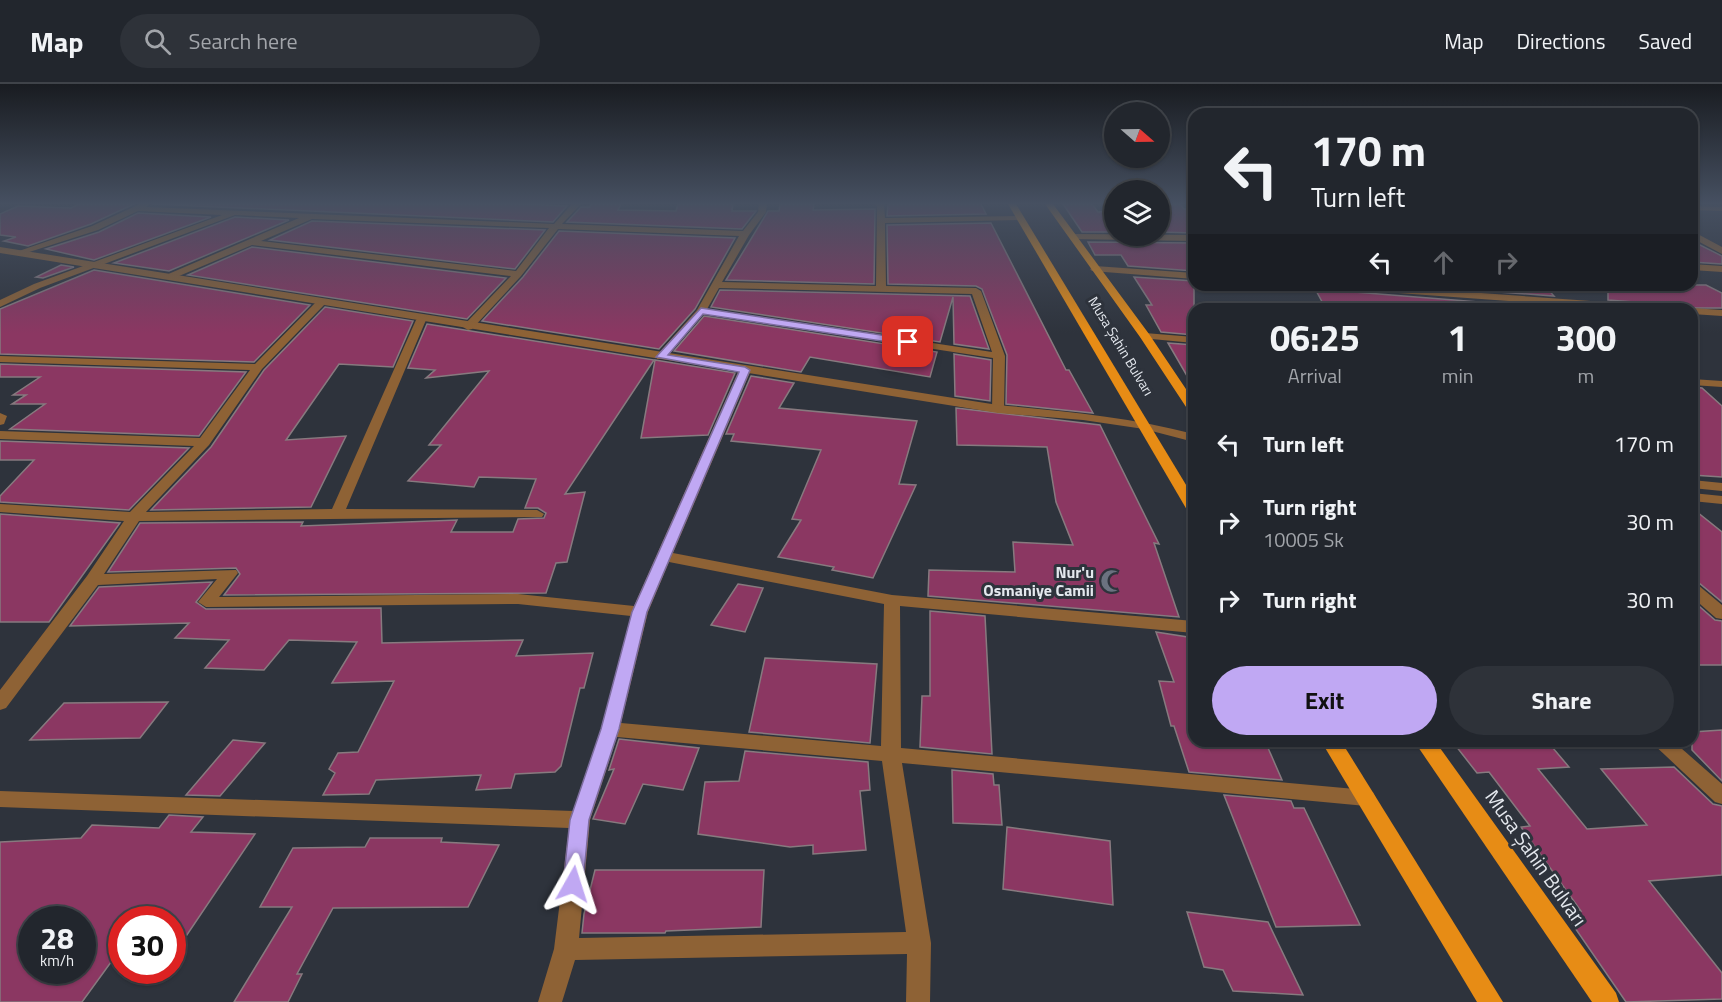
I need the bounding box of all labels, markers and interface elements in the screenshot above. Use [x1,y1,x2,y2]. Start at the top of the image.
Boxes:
search box [120,14,540,68]
text: Map [30,20,84,63]
text: Search here [189,24,298,58]
icon: search [141,25,174,58]
text: Map [1444,25,1484,57]
text: Directions [1517,25,1606,57]
text: Saved [1639,25,1692,57]
north arrow [1104,102,1170,168]
map controls [1104,102,1170,246]
text: 170 m [1311,118,1426,182]
icon: left [1212,132,1290,210]
text: Turn left [1311,176,1405,217]
button: layers [1104,180,1170,246]
icon: left [1364,246,1397,279]
icon: ahead [1427,246,1460,279]
icon: right [1490,246,1523,279]
street label: Musa Şahin Bulvarı [1083,292,1159,399]
text: 06:25 [1270,310,1360,365]
text: 1 [1448,310,1468,365]
text: 300 [1556,310,1616,365]
pin [882,316,933,367]
icon: arrive [891,325,924,358]
text: Arrival [1288,360,1342,391]
text: min [1442,360,1474,391]
text: m [1577,360,1594,391]
text: Turn left [1263,427,1344,461]
text: 170 m [1614,427,1674,461]
icon: left [1212,428,1245,461]
text: Turn right [1263,490,1357,524]
text: 30 m [1626,505,1674,539]
icon: right [1212,506,1245,539]
text: 10005 Sk [1263,524,1344,555]
place label: Nur'u Osmaniye Camii [983,560,1094,602]
mosque icon: Nur'u Osmaniye Camii [1099,568,1125,594]
text: Turn right [1263,583,1357,617]
text: 30 m [1626,583,1674,617]
icon: right [1212,584,1245,617]
button: Exit [1212,666,1437,735]
button: Share [1449,666,1674,735]
street label: Musa Şahin Bulvarı [1478,783,1595,932]
position arrow [541,852,605,916]
speed limit sign: 30 [108,906,186,984]
text: 28 [40,915,74,961]
text: km/h [40,949,74,972]

